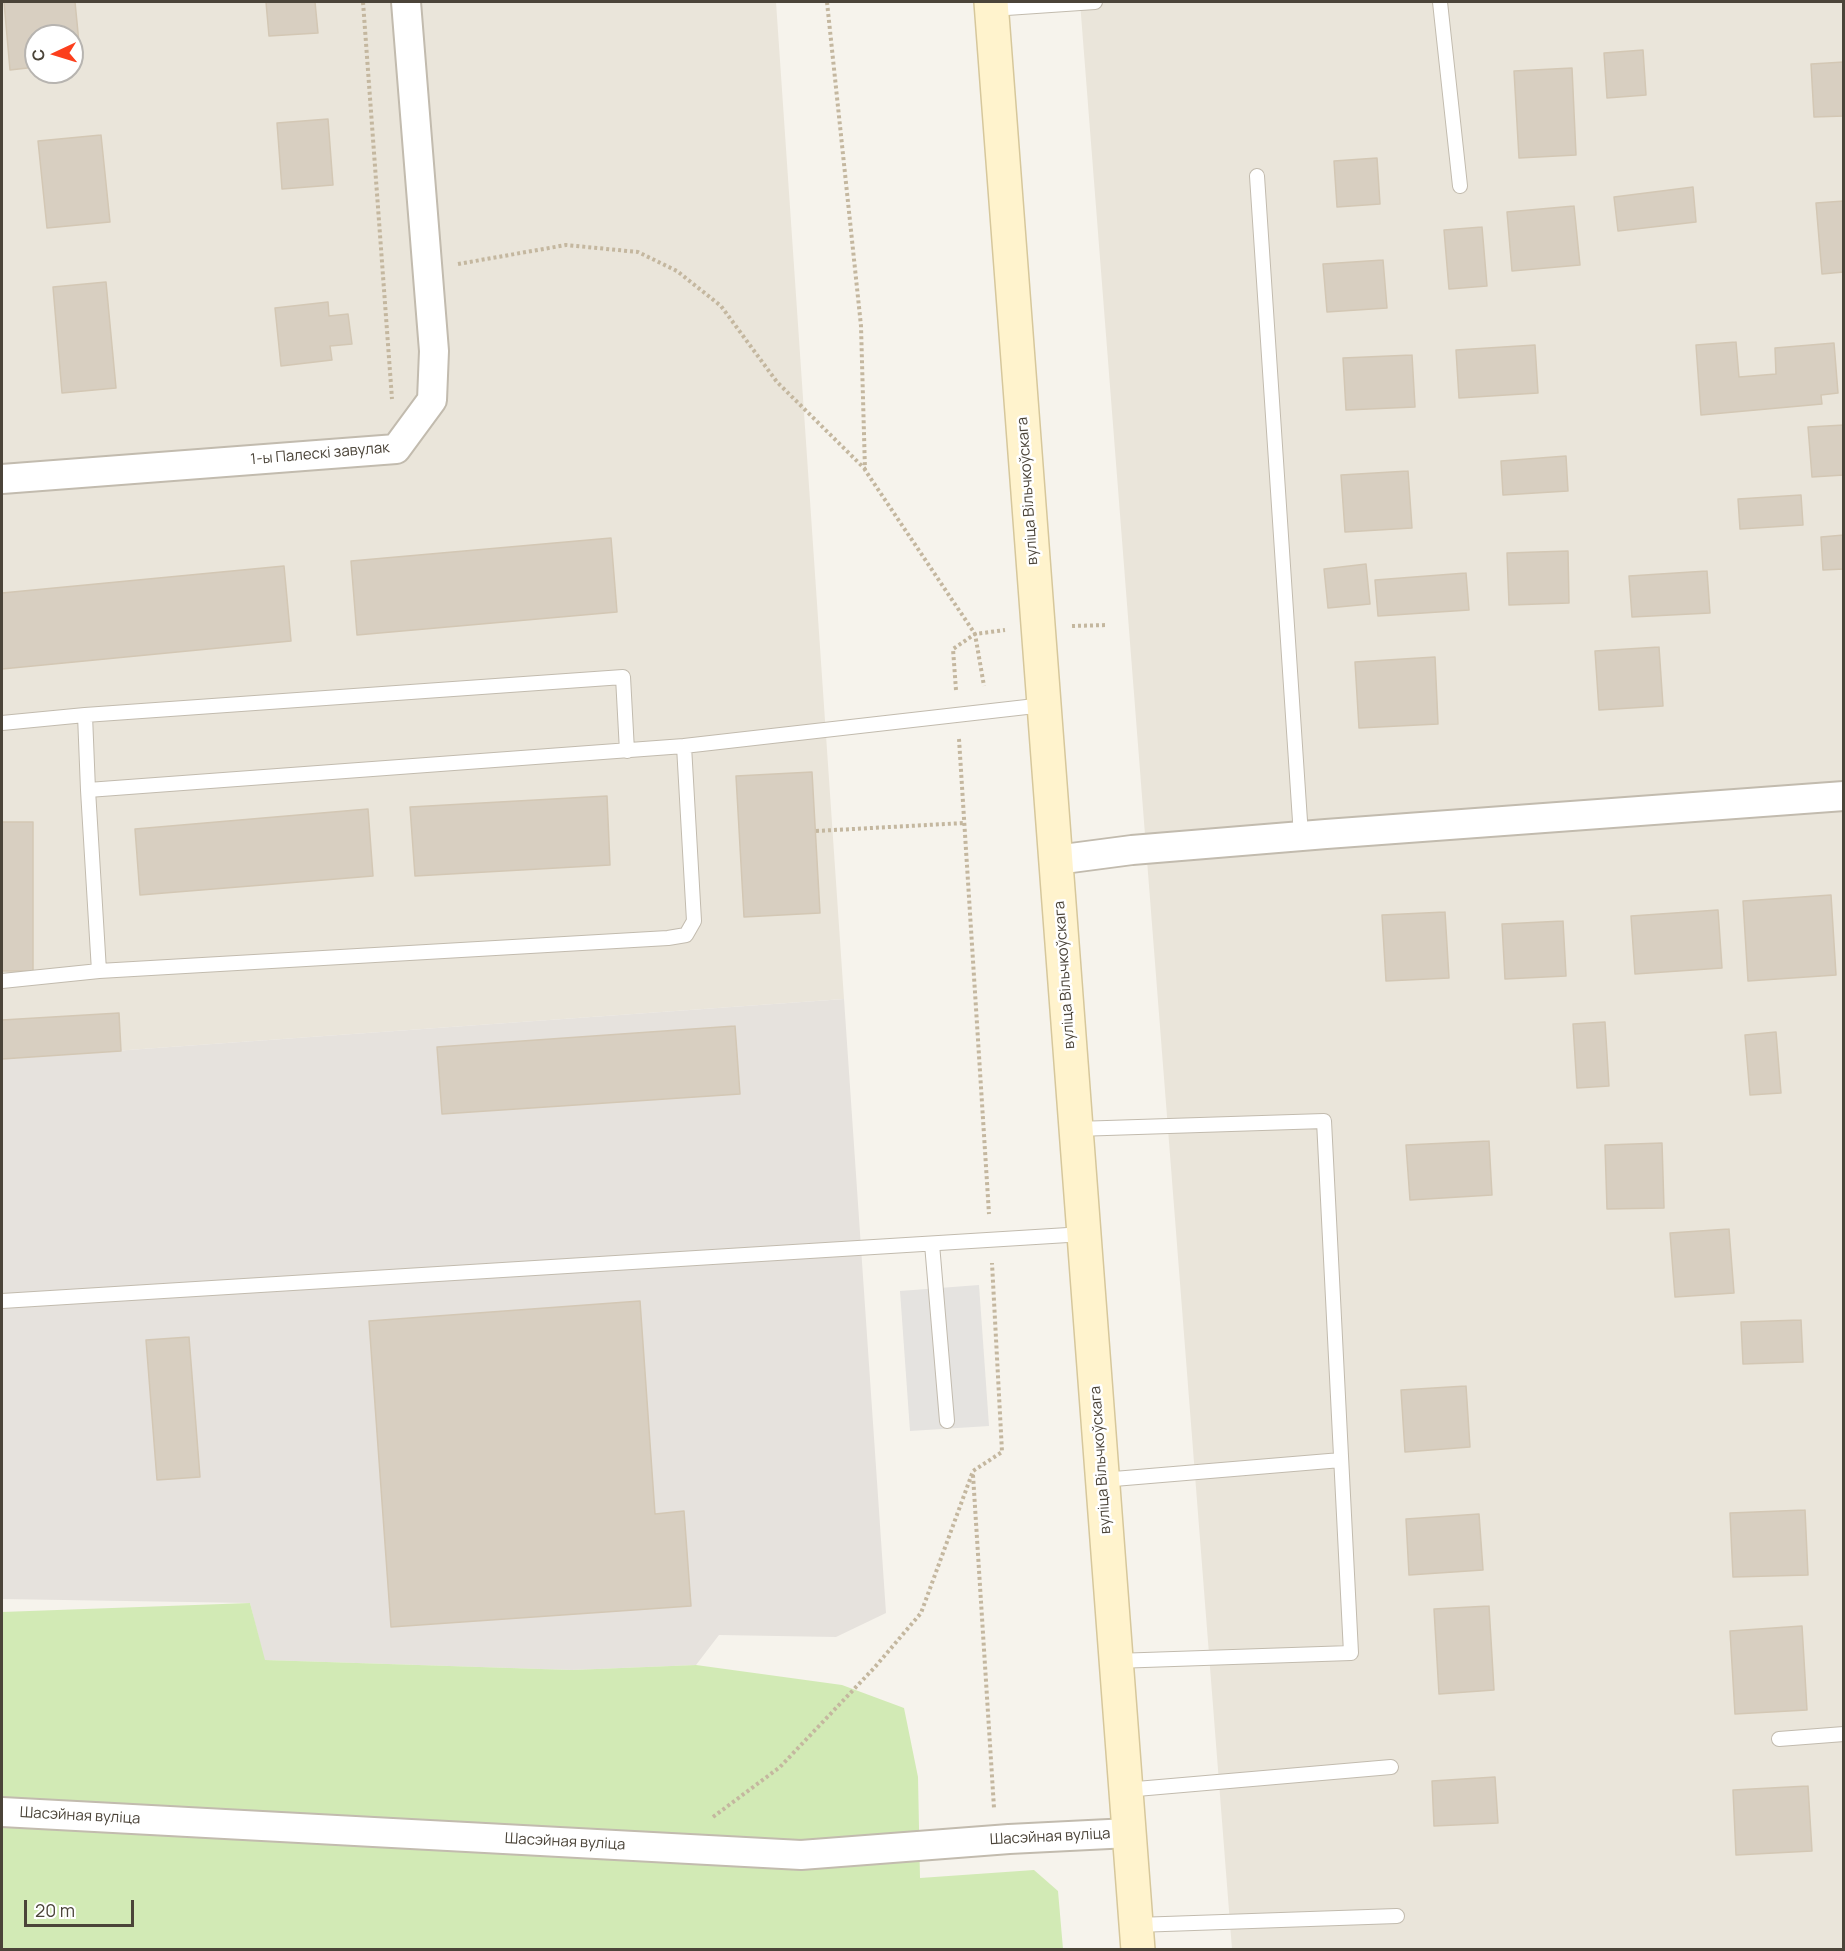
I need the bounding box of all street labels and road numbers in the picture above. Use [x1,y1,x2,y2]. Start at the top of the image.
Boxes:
street label: вуліца Вільчкоўскага [1014,416,1042,566]
street label: 1-ы Палескі завулак [250,439,390,469]
street label: вуліца Вільчкоўскага [1051,900,1079,1050]
street label: вуліца Вільчкоўскага [1087,1385,1115,1535]
street label: Шасэйная вуліца [19,1804,141,1828]
street label: Шасэйная вуліца [989,1825,1111,1849]
street label: Шасэйная вуліца [504,1830,626,1854]

